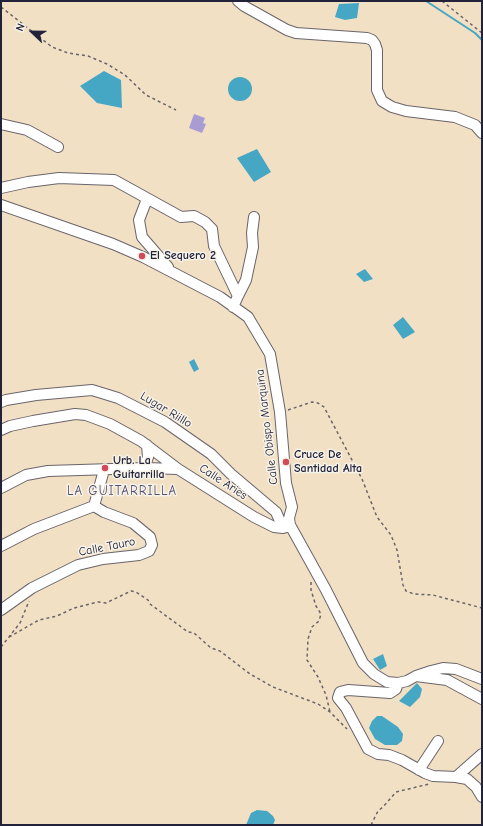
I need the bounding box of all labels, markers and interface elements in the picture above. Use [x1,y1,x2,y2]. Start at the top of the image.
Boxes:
north arrow [12,12,52,52]
text: N [13,22,28,33]
place label: El Sequero 2 [150,249,216,263]
marker: El Sequero 2 [137,251,147,261]
street label: Calle Obispo Marquina [253,369,281,485]
street label: Lugar Riillo [138,389,194,431]
place label: Cruce De Santidad Alta [294,448,362,476]
place label: Urb. La Guitarrilla [113,454,165,482]
marker: Cruce De Santidad Alta [281,457,291,467]
street label: Calle Aries [196,461,250,503]
marker: Urb. La Guitarrilla [100,463,110,473]
district label: LA GUITARRILLA [67,483,177,499]
street label: Calle Tauro [78,534,136,560]

